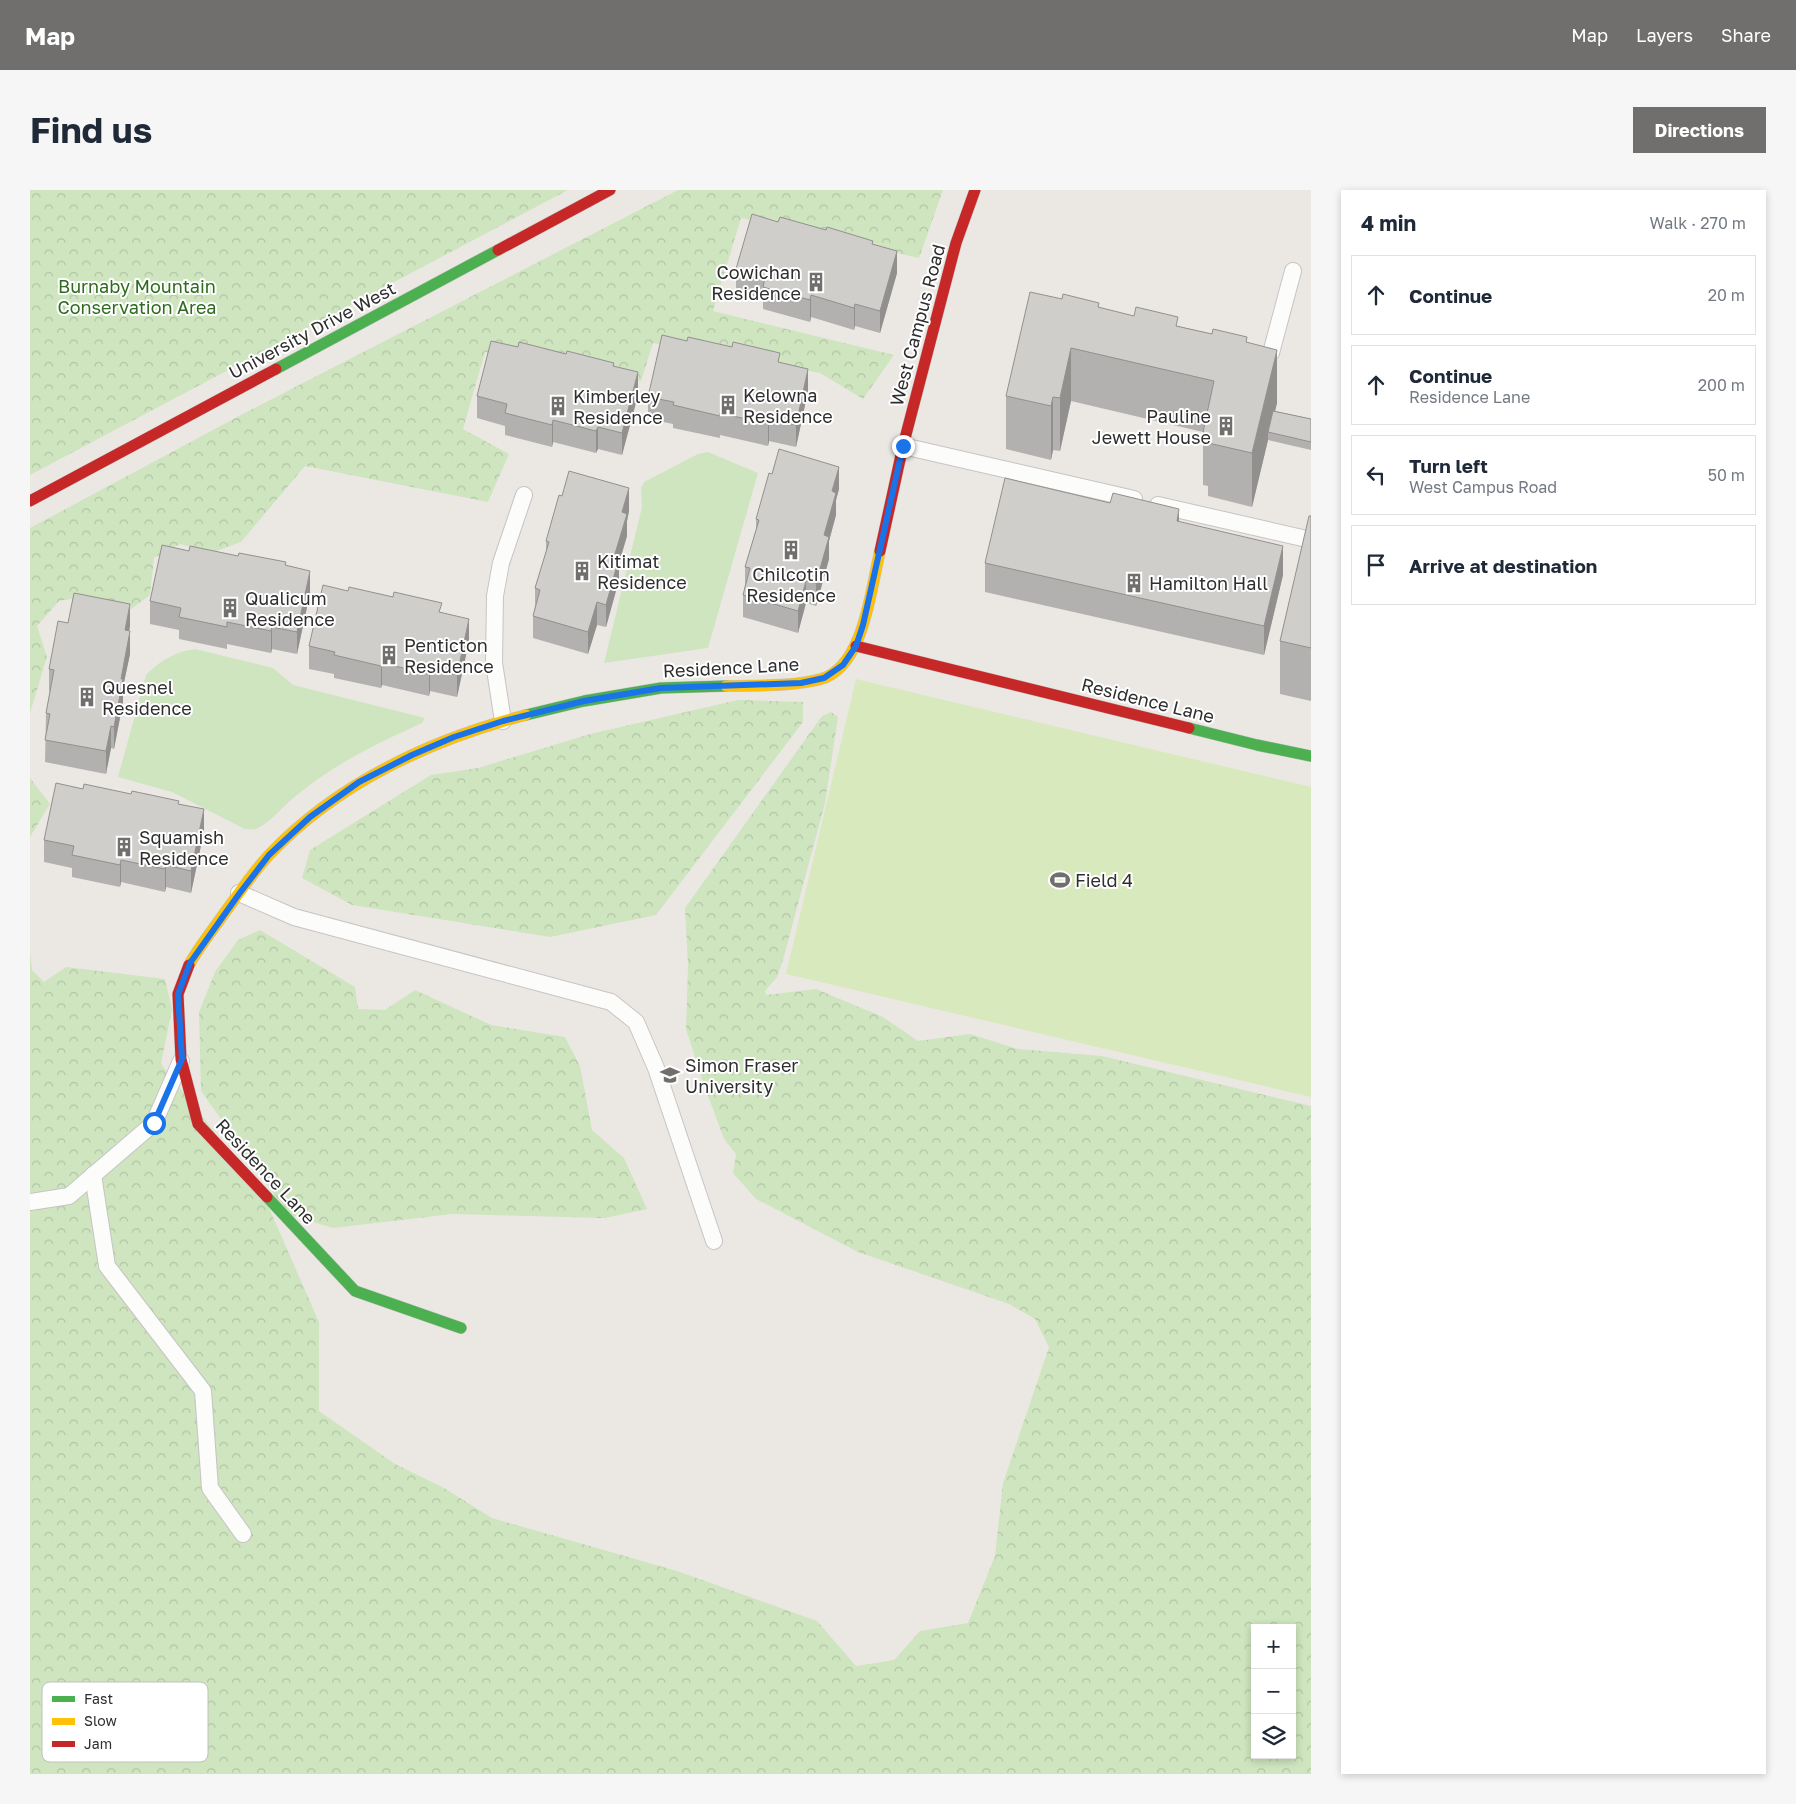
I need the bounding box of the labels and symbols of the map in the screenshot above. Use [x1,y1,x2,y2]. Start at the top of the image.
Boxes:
street label: West Campus Road [885,242,949,408]
place label: Cowichan Residence [711,261,801,304]
building icon: Cowichan Residence [805,271,827,293]
park label: Burnaby Mountain Conservation Area [57,275,217,318]
street label: University Drive West [225,277,399,383]
place label: Kelowna Residence [743,384,833,427]
place label: Kimberley Residence [573,385,663,428]
building icon: Kelowna Residence [717,394,739,416]
building icon: Kimberley Residence [547,395,569,417]
place label: Pauline Jewett House [1092,405,1211,448]
building icon: Pauline Jewett House [1215,415,1237,437]
route end [892,435,915,458]
building icon: Chilcotin Residence [780,539,802,561]
place label: Kitimat Residence [597,550,687,593]
building icon: Kitimat Residence [571,560,593,582]
place label: Chilcotin Residence [746,563,836,606]
building icon: Hamilton Hall [1123,572,1145,594]
place label: Hamilton Hall [1149,572,1268,594]
place label: Qualicum Residence [245,587,335,630]
building icon: Qualicum Residence [219,597,241,619]
place label: Penticton Residence [404,634,494,677]
building icon: Penticton Residence [378,644,400,666]
street label: Residence Lane [662,652,800,682]
street label: Residence Lane [1079,673,1217,727]
place label: Quesnel Residence [102,676,192,719]
building icon: Quesnel Residence [76,686,98,708]
place label: Squamish Residence [139,826,229,869]
building icon: Squamish Residence [113,836,135,858]
sports icon: Field 4 [1049,869,1071,891]
place label: Field 4 [1075,869,1133,891]
place label: Simon Fraser University [685,1054,798,1097]
school or university icon: Simon Fraser University [659,1064,681,1086]
route start [143,1112,166,1135]
street label: Residence Lane [211,1114,321,1228]
legend [42,1682,208,1762]
text: Fast [84,1690,113,1707]
text: Slow [84,1712,117,1729]
text: Jam [84,1735,112,1752]

